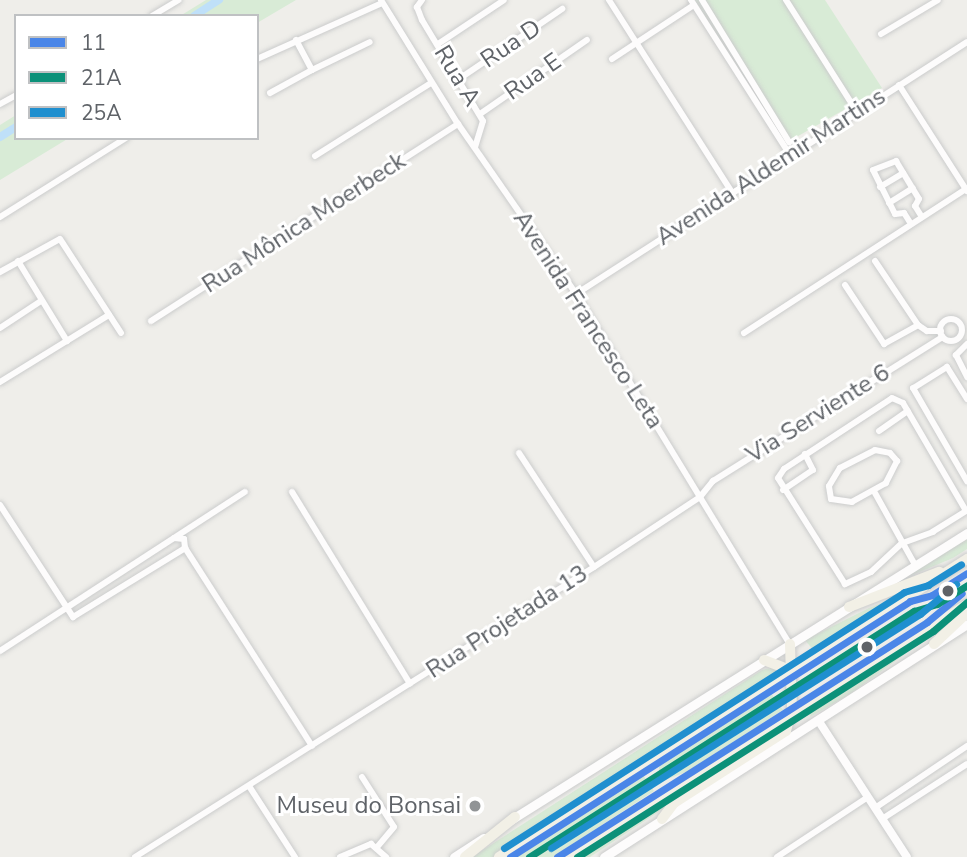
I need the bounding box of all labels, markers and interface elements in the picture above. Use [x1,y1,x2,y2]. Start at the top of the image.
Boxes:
legend [14,14,259,140]
street label: Rua D [475,14,547,74]
text: 11 [81,29,106,57]
street label: Rua A [428,40,486,112]
street label: Rua E [499,47,567,107]
text: 21A [81,64,122,92]
street label: Avenida Aldemir Martins [651,82,891,252]
text: 25A [81,99,122,127]
street label: Rua Mônica Moerbeck [197,147,411,299]
street label: Avenida Francesco Leta [507,206,669,434]
street label: Via Serviente 6 [741,358,895,470]
street label: Rua Projetada 13 [421,559,593,685]
unlabelled marker [941,584,955,598]
unlabelled marker [860,640,874,654]
place label: Museu do Bonsai [277,792,461,820]
marker: Museu do Bonsai [467,798,483,814]

